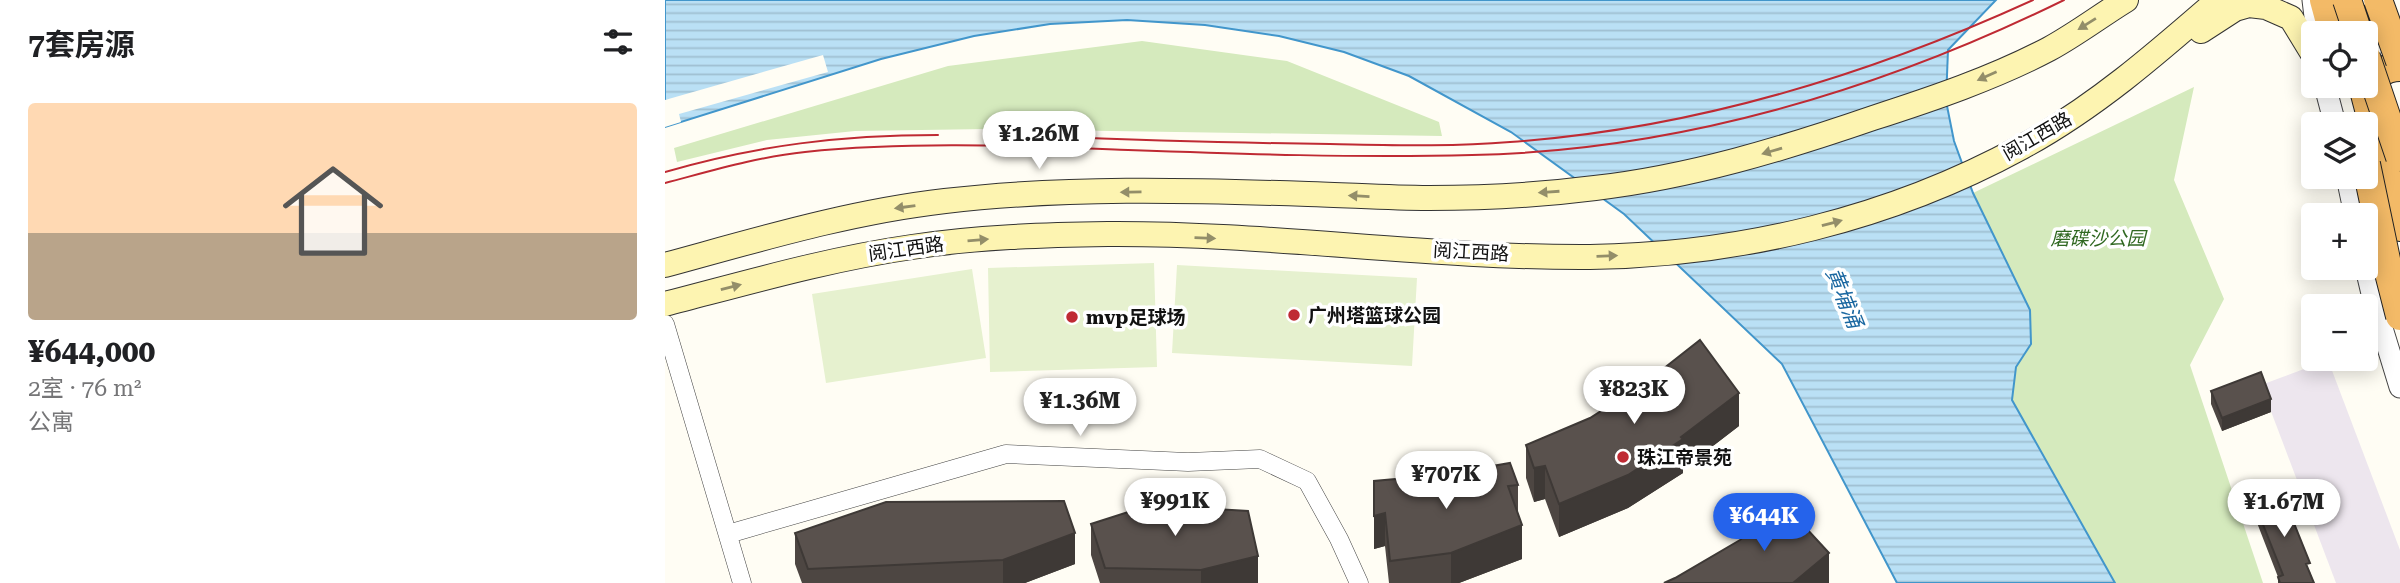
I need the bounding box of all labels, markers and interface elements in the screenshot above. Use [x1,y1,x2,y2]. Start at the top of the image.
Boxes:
one-way arrow [2078,18,2097,31]
map controls [2301,21,2378,371]
button: locate [2301,21,2378,98]
icon: filters [599,23,637,61]
text: 7套房源 [28,27,135,62]
one-way arrow [1977,70,1997,82]
street label: 阅江西路 [1998,107,2076,165]
pin: ¥1.26M [982,111,1096,171]
button: layers [2301,112,2378,189]
text: ¥1.26M [999,120,1079,147]
one-way arrow [1761,146,1782,156]
icon: home [270,148,396,274]
one-way arrow [1120,187,1142,198]
one-way arrow [1537,187,1559,198]
one-way arrow [1347,191,1369,202]
one-way arrow [893,202,915,213]
button: + [2301,203,2378,280]
one-way arrow [1821,217,1843,228]
park label: 磨碟沙公园 [2050,227,2148,250]
street label: 阅江西路 [867,232,945,266]
one-way arrow [1195,232,1217,243]
one-way arrow [967,234,989,245]
street label: 阅江西路 [1432,239,1510,265]
one-way arrow [1597,250,1619,261]
water label: 黄埔涌 [1821,264,1868,334]
one-way arrow [720,281,742,292]
button: − [2301,294,2378,371]
place label: 广州塔篮球公园 [1308,304,1441,327]
place label: mvp足球场 [1086,306,1185,329]
marker: 广州塔篮球公园 [1286,307,1302,323]
marker: mvp足球场 [1064,309,1080,325]
text: ¥644,000 [28,334,155,369]
pin: ¥823K [1585,366,1683,426]
text: 2室 · 76 m² [28,375,141,402]
text: ¥823K [1599,375,1669,402]
pin: ¥1.36M [1023,378,1137,438]
text: ¥1.36M [1040,387,1120,414]
text: 公寓 [28,409,74,436]
place label: 珠江帝景苑 [1637,446,1732,469]
marker: 珠江帝景苑 [1615,449,1631,465]
pin: ¥707K [1397,452,1495,511]
text: ¥707K [1411,460,1481,487]
pin: ¥991K [1126,478,1224,538]
pin: ¥1.67M [2227,480,2341,539]
text: ¥991K [1140,487,1210,514]
text: ¥1.67M [2244,488,2324,515]
pin: ¥644K [1715,494,1813,553]
text: ¥644K [1729,502,1799,529]

